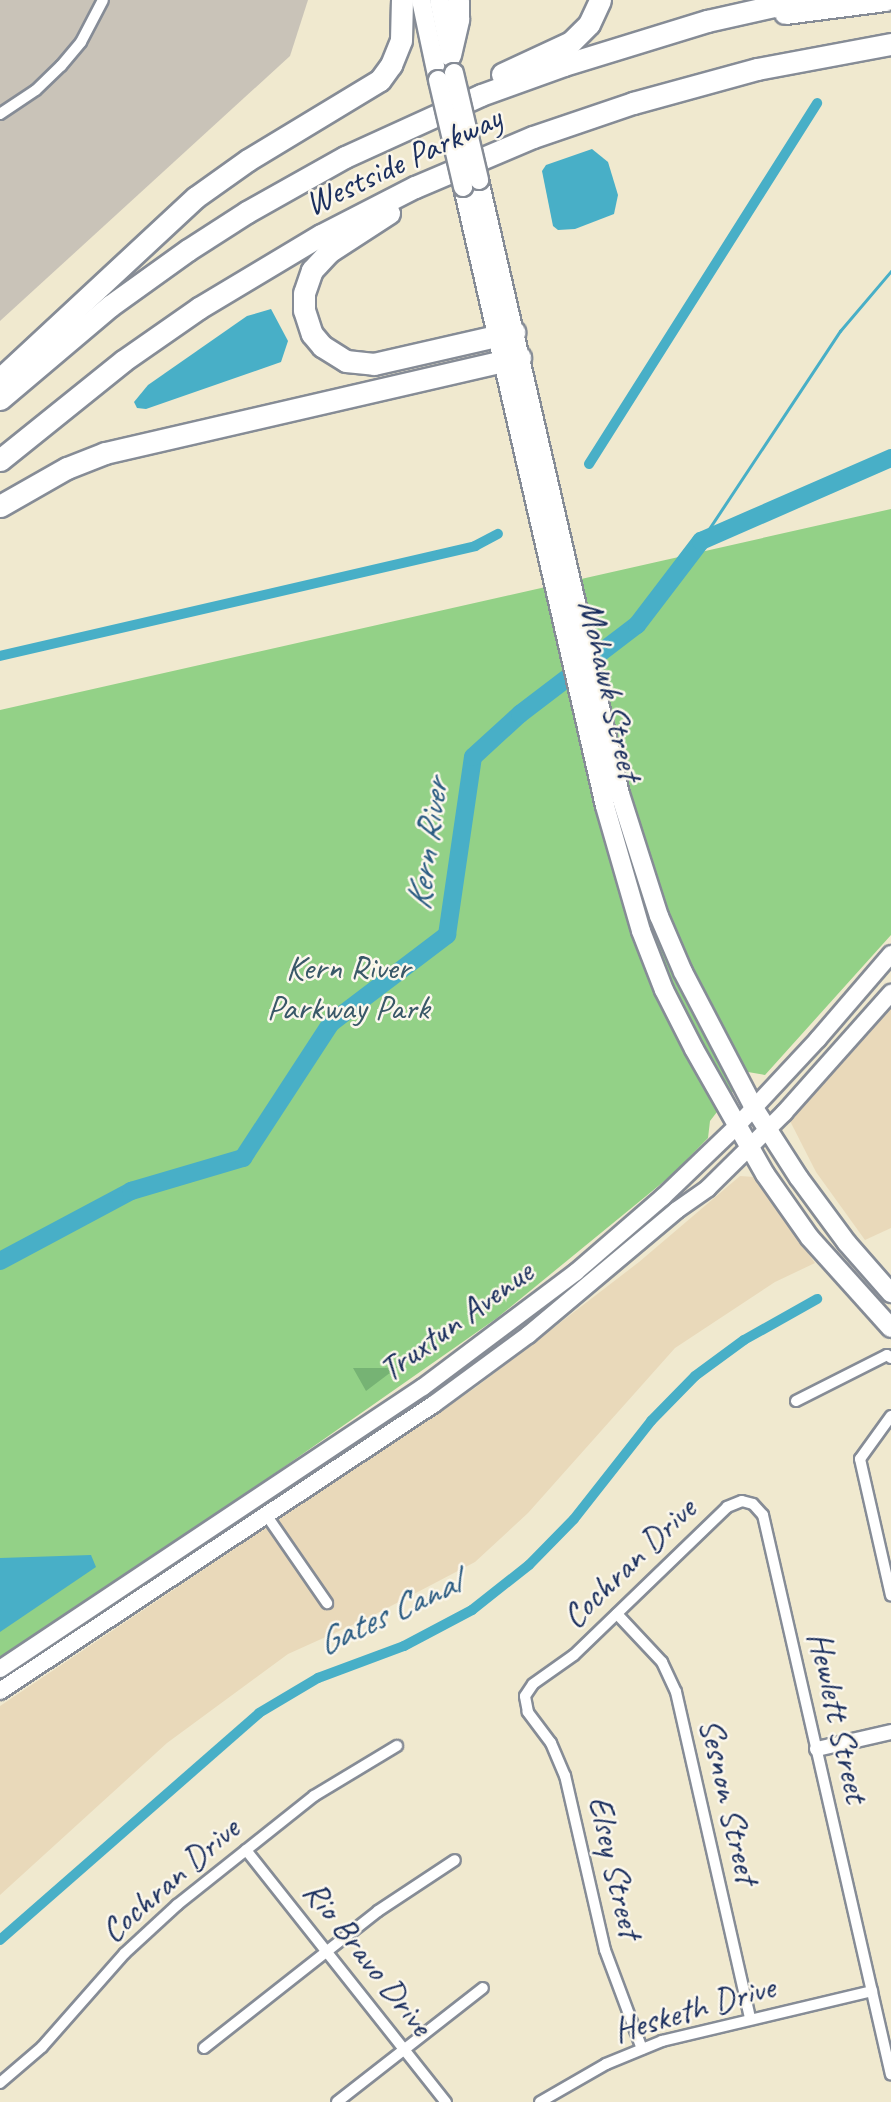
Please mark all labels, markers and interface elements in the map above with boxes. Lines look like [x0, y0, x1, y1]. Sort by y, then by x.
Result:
street label: Westside Parkway [298, 97, 508, 225]
street label: Mohawk Street [569, 596, 651, 784]
water label: Kern River [396, 776, 458, 914]
park label: Kern River Parkway Park [266, 947, 430, 1029]
street label: Truxtun Avenue [371, 1251, 541, 1391]
street label: Cochran Drive [553, 1489, 705, 1637]
water label: Gates Canal [310, 1561, 466, 1665]
street label: Hewlett Street [798, 1627, 878, 1807]
street label: Sesnon Street [690, 1714, 768, 1888]
street label: Elsey Street [578, 1792, 652, 1942]
street label: Cochran Drive [92, 1808, 248, 1952]
street label: Rio Bravo Drive [294, 1871, 442, 2045]
street label: Hesketh Drive [608, 1966, 780, 2052]

